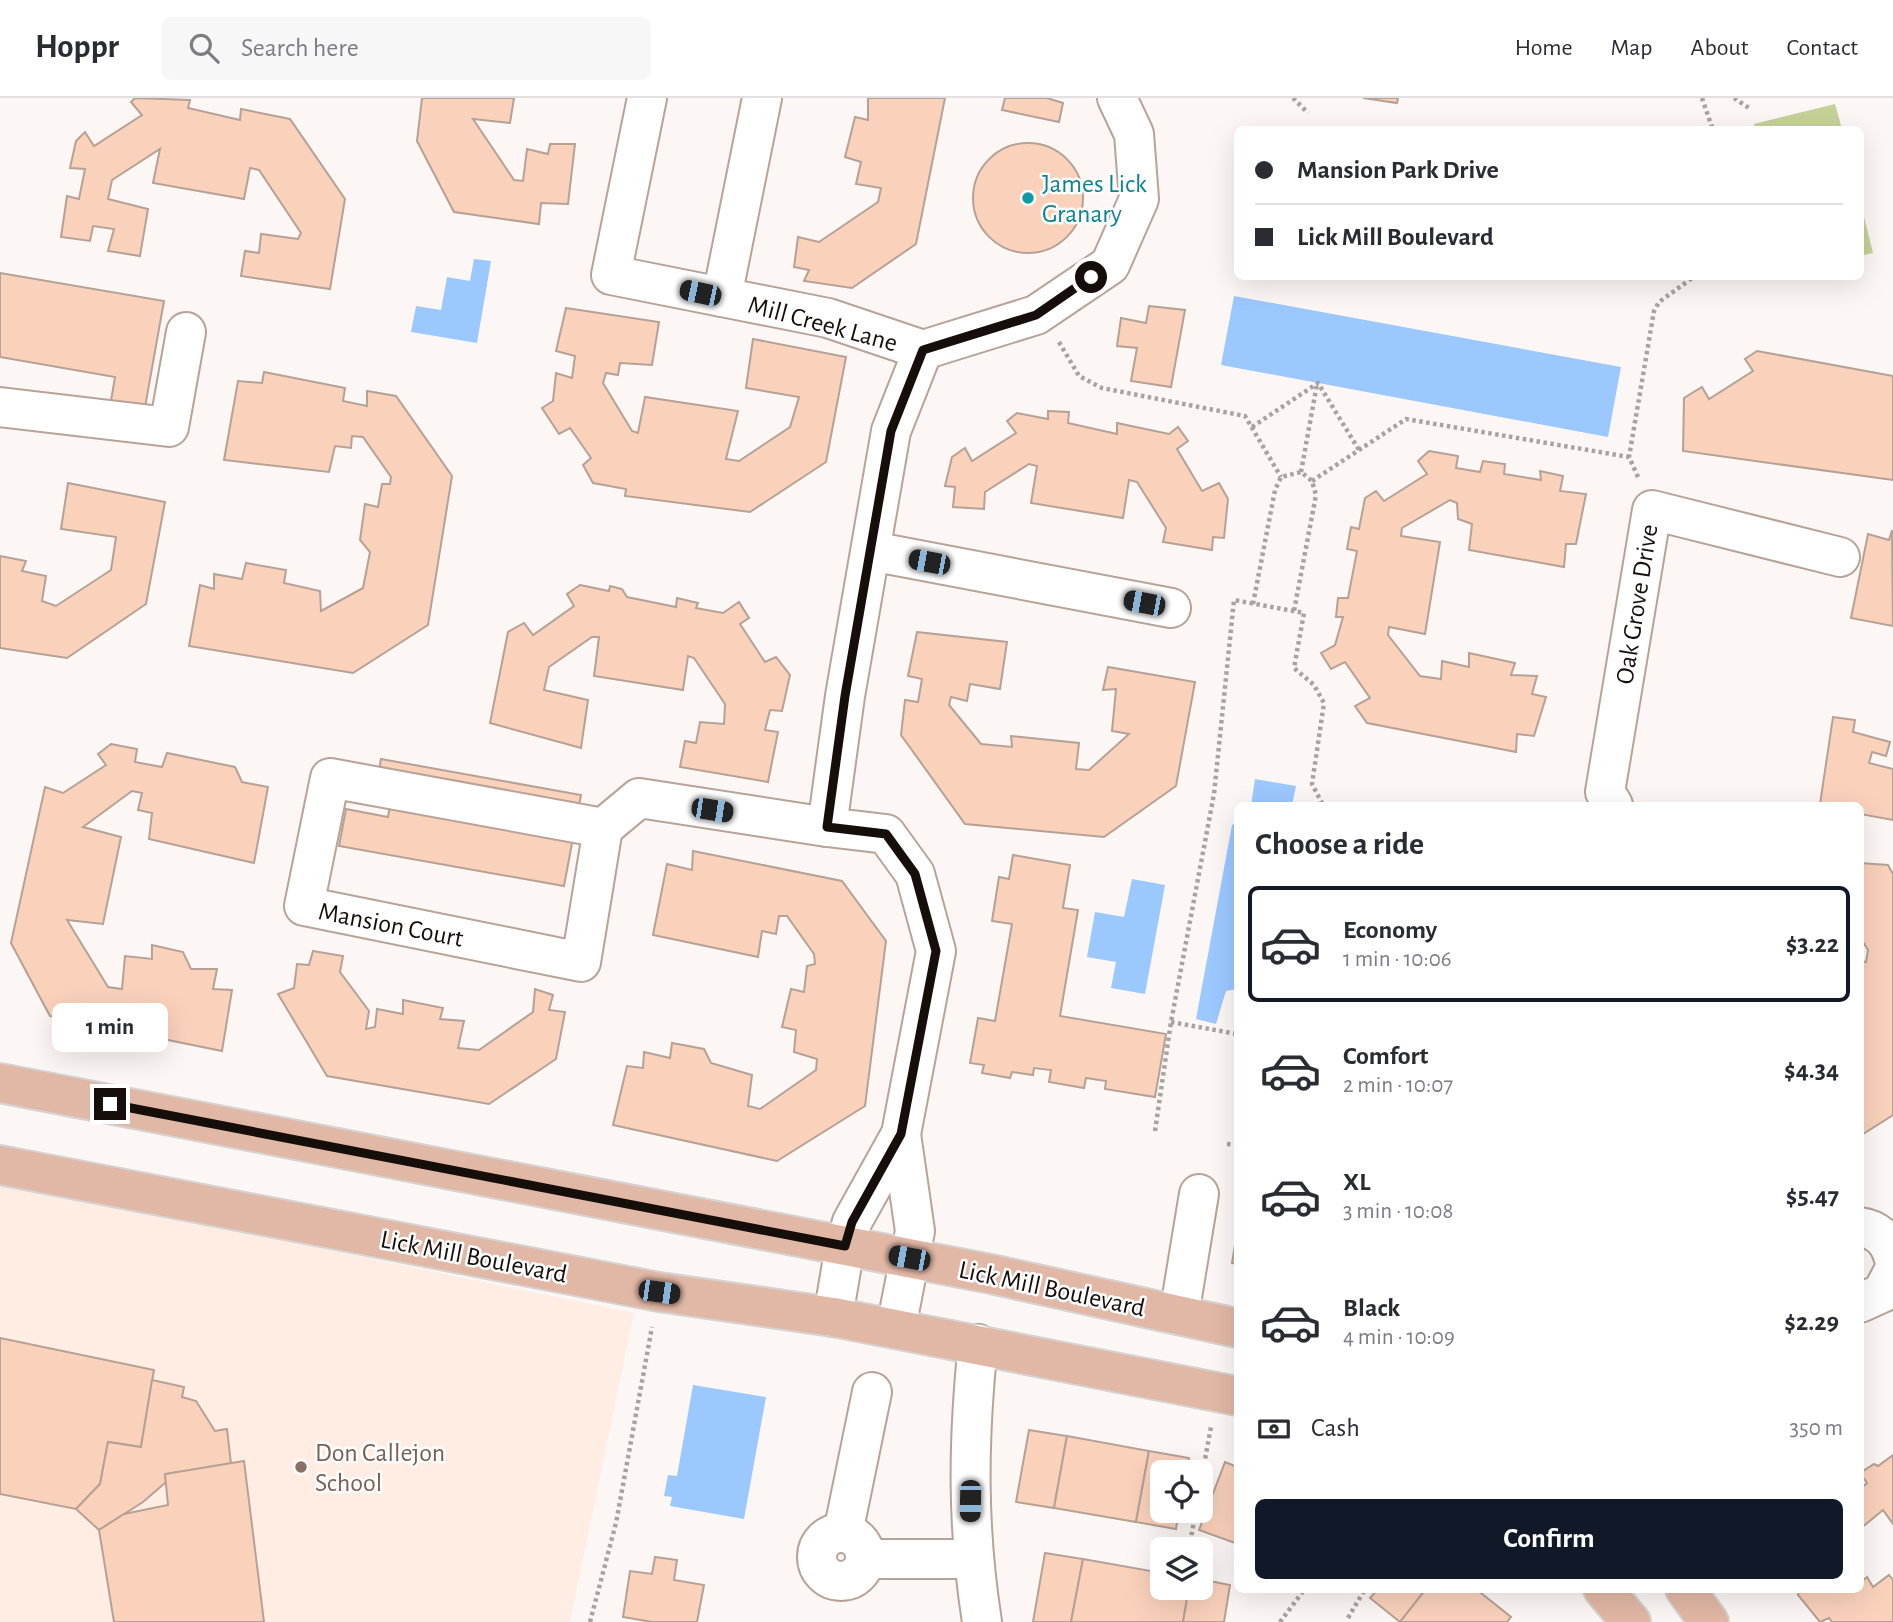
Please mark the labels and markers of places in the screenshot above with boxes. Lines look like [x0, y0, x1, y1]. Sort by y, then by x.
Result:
place label: James Lick Granary [1042, 171, 1147, 227]
marker: James Lick Granary [1020, 190, 1036, 206]
place label: Don Callejon School [315, 1440, 445, 1496]
marker: Don Callejon School [293, 1459, 309, 1475]

